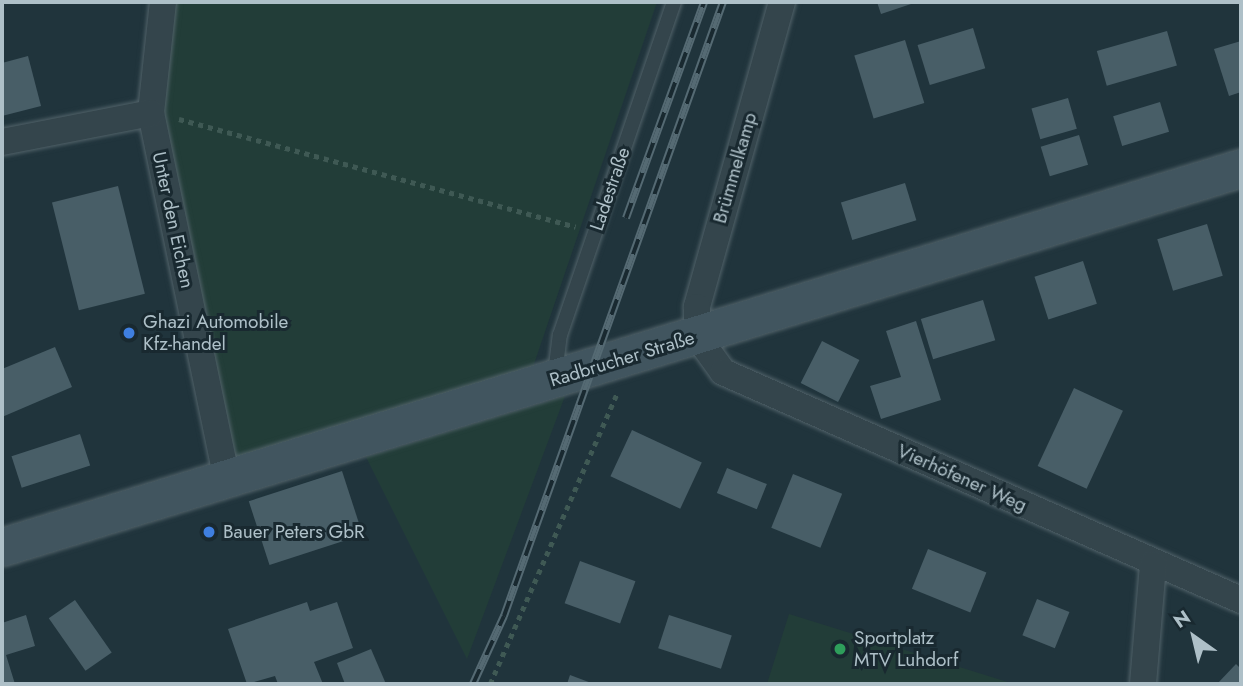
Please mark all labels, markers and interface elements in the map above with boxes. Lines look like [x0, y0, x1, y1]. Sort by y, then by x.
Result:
street label: Brümmelkamp [708, 110, 762, 226]
street label: Ladestraße [585, 144, 635, 234]
street label: Unter den Eichen [147, 150, 199, 290]
place label: Ghazi Automobile Kfz-handel [143, 311, 288, 355]
marker: Ghazi Automobile Kfz-handel [121, 325, 137, 341]
street label: Radbrucher Straße [547, 326, 697, 392]
street label: Vierhöfener Weg [894, 439, 1030, 517]
place label: Bauer Peters GbR [223, 521, 365, 543]
marker: Bauer Peters GbR [201, 524, 217, 540]
north arrow [1159, 602, 1229, 672]
text: N [1168, 604, 1196, 635]
place label: Sportplatz MTV Luhdorf [854, 627, 958, 671]
marker: Sportplatz MTV Luhdorf [832, 641, 848, 657]

